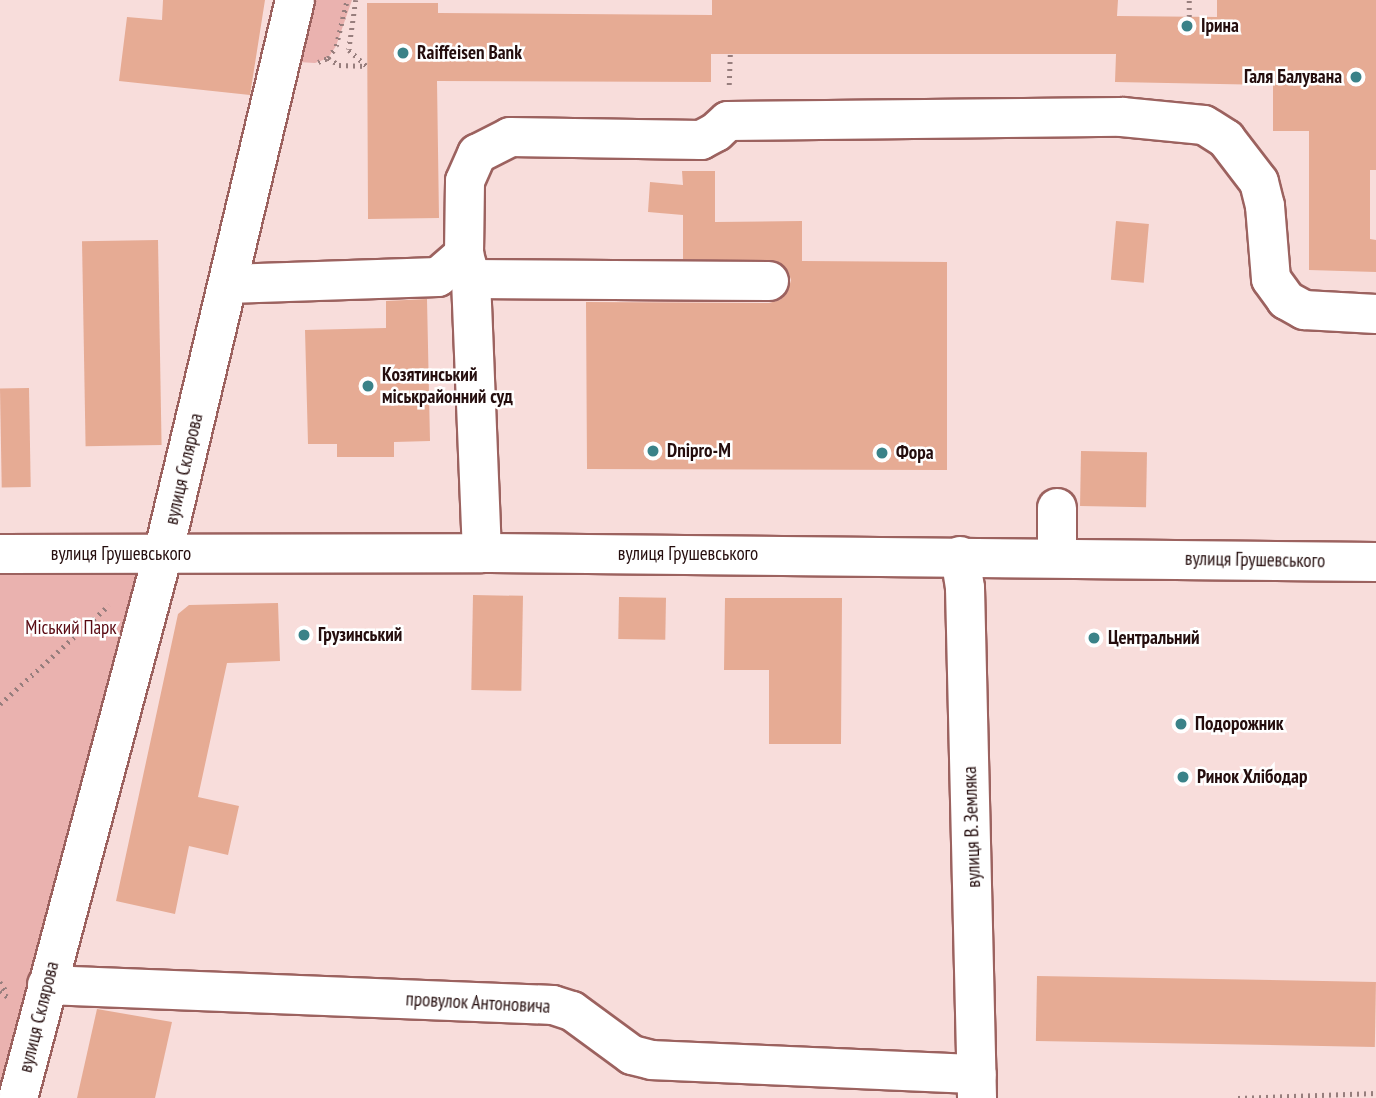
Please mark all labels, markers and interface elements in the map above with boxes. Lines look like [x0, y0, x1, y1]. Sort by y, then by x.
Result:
place label: Ірина [1201, 15, 1239, 37]
marker: Ірина [1179, 18, 1195, 34]
place label: Raiffeisen Bank [417, 42, 522, 64]
marker: Raiffeisen Bank [395, 45, 411, 61]
place label: Галя Балувана [1244, 66, 1342, 88]
marker: Галя Балувана [1348, 69, 1364, 85]
place label: Козятинський міськрайонний суд [382, 364, 513, 408]
marker: Козятинський міськрайонний суд [360, 378, 376, 394]
street label: вулиця Склярова [160, 411, 208, 527]
place label: Dnipro-M [667, 440, 731, 462]
place label: Фора [896, 442, 934, 464]
marker: Dnipro-M [645, 443, 661, 459]
marker: Фора [874, 445, 890, 461]
street label: вулиця Грушевського [51, 543, 191, 565]
street label: вулиця Грушевського [618, 543, 758, 565]
street label: вулиця Грушевського [1185, 547, 1325, 573]
park label: Міський Парк [25, 617, 117, 639]
place label: Грузинський [318, 624, 402, 646]
marker: Грузинський [296, 627, 312, 643]
place label: Центральний [1108, 627, 1199, 649]
marker: Центральний [1086, 630, 1102, 646]
place label: Подорожник [1195, 713, 1284, 735]
marker: Подорожник [1173, 716, 1189, 732]
street label: вулиця В. Земляка [958, 765, 986, 889]
place label: Ринок Хлібодар [1197, 766, 1308, 788]
marker: Ринок Хлібодар [1175, 769, 1191, 785]
street label: вулиця Склярова [14, 959, 64, 1075]
street label: провулок Антоновича [405, 988, 551, 1018]

